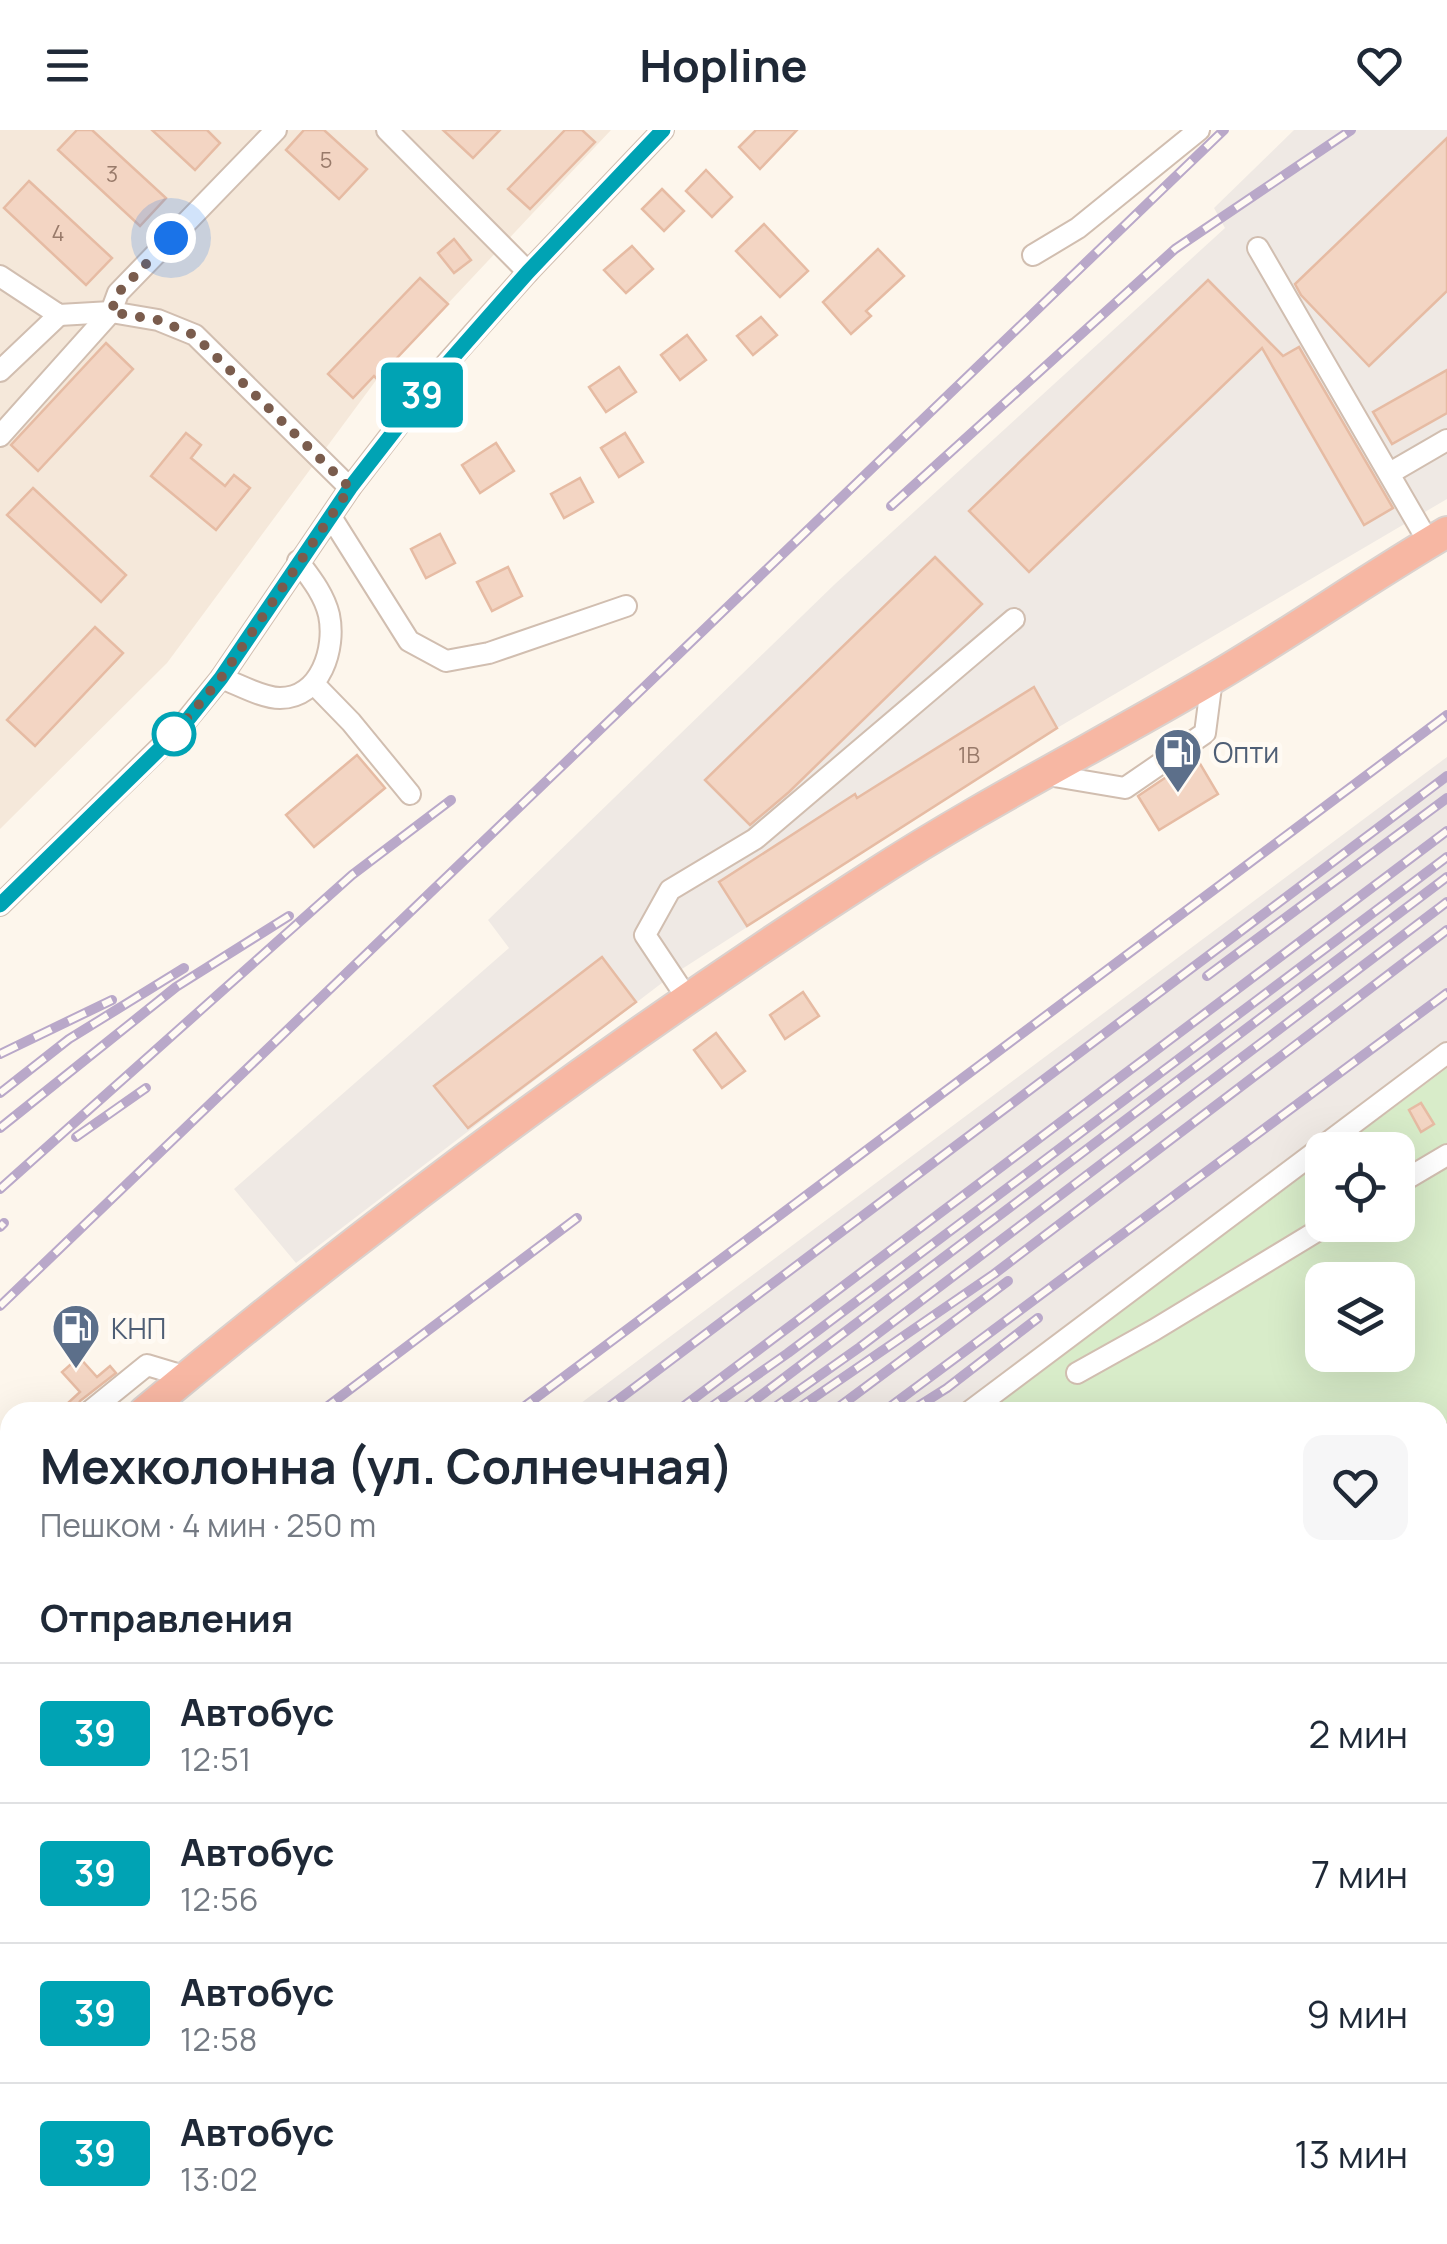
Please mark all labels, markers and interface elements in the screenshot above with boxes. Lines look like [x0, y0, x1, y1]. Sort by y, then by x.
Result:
text: Hopline [639, 34, 808, 96]
icon: menu [40, 38, 95, 93]
icon: heart [1352, 38, 1407, 93]
house number: 5 [320, 145, 332, 175]
house number: 3 [106, 159, 118, 189]
your location [146, 213, 196, 263]
house number: 4 [52, 218, 64, 248]
line badge: 39 [377, 362, 467, 428]
text: 39 [401, 371, 443, 419]
unlabelled marker [153, 713, 195, 755]
fuel station icon: Опти [1152, 726, 1204, 794]
place label: Опти [1213, 733, 1279, 771]
house number: 1В [958, 740, 980, 770]
map controls [1305, 1132, 1415, 1372]
button: locate [1305, 1132, 1415, 1242]
button: layers [1305, 1262, 1415, 1372]
fuel station icon: КНП [50, 1302, 102, 1370]
place label: КНП [111, 1309, 166, 1347]
text: Мехколонна (ул. Солнечная) [40, 1433, 734, 1498]
button: heart [1303, 1435, 1408, 1540]
text: Пешком · 4 мин · 250 m [40, 1503, 376, 1547]
text: Отправления [40, 1591, 293, 1643]
text: Автобус [180, 1685, 334, 1737]
text: 2 мин [1308, 1707, 1408, 1759]
text: 39 [74, 1709, 116, 1757]
text: 12:51 [180, 1737, 251, 1781]
text: Автобус [180, 1825, 334, 1877]
text: 7 мин [1311, 1847, 1408, 1899]
text: 39 [74, 1849, 116, 1897]
text: 12:56 [180, 1877, 259, 1921]
text: Автобус [180, 1965, 334, 2017]
text: 9 мин [1306, 1987, 1408, 2039]
text: 39 [74, 1989, 116, 2037]
text: 12:58 [180, 2017, 257, 2061]
text: Автобус [180, 2105, 334, 2157]
text: 13 мин [1294, 2127, 1408, 2179]
text: 39 [74, 2129, 116, 2177]
text: 13:02 [180, 2157, 258, 2201]

